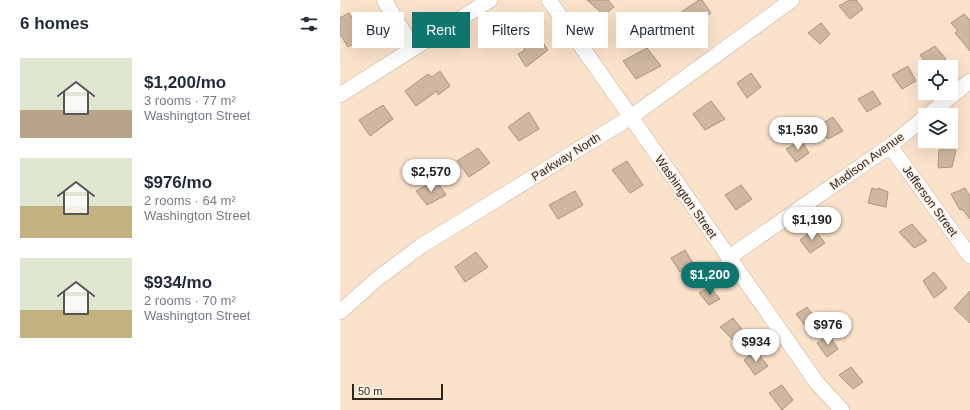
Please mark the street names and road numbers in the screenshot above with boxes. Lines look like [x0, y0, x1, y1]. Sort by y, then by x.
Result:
street label: Madison Avenue [827, 129, 907, 193]
street label: Parkway North [529, 130, 603, 184]
street label: Washington Street [652, 153, 720, 242]
street label: Jefferson Street [900, 163, 961, 240]

